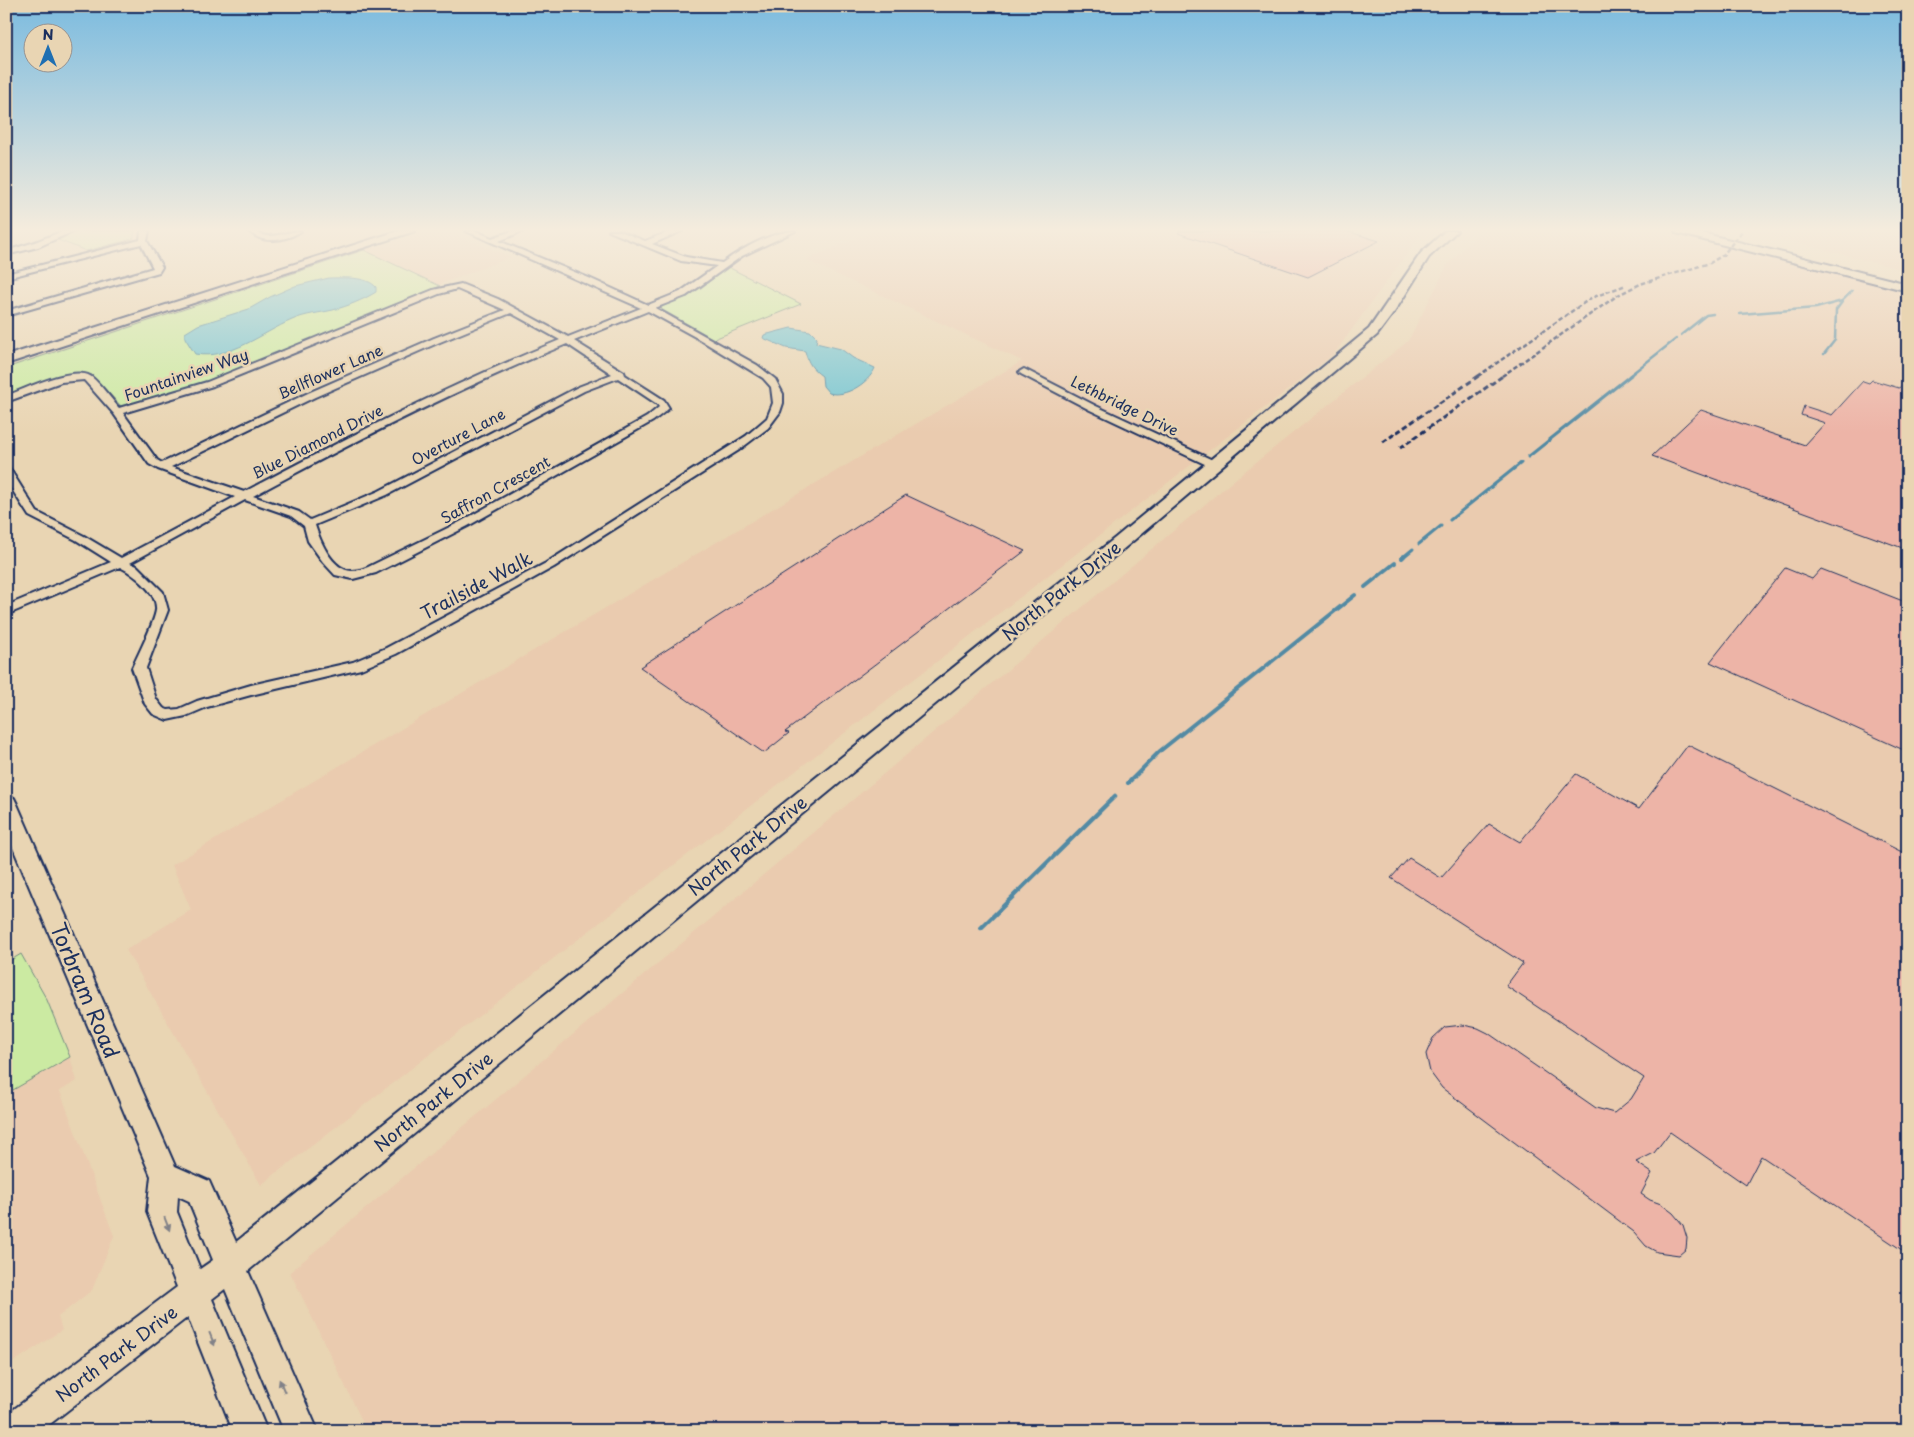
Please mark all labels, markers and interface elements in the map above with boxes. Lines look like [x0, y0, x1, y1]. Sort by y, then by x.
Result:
north arrow [22, 22, 72, 72]
text: N [42, 24, 54, 45]
street label: Bellflower Lane [274, 338, 386, 404]
street label: Fountainview Way [121, 342, 251, 406]
street label: Lethbridge Drive [1067, 369, 1183, 441]
street label: Blue Diamond Drive [247, 398, 387, 484]
street label: Overture Lane [407, 402, 509, 470]
street label: Saffron Crescent [436, 449, 554, 529]
street label: North Park Drive [996, 533, 1127, 647]
street label: Trailside Walk [415, 544, 537, 626]
street label: North Park Drive [682, 788, 813, 902]
street label: Torbram Road [43, 917, 129, 1063]
street label: North Park Drive [368, 1044, 499, 1158]
one-way arrow [163, 1217, 171, 1232]
street label: North Park Drive [49, 1298, 183, 1408]
one-way arrow [209, 1331, 217, 1346]
one-way arrow [277, 1379, 285, 1393]

